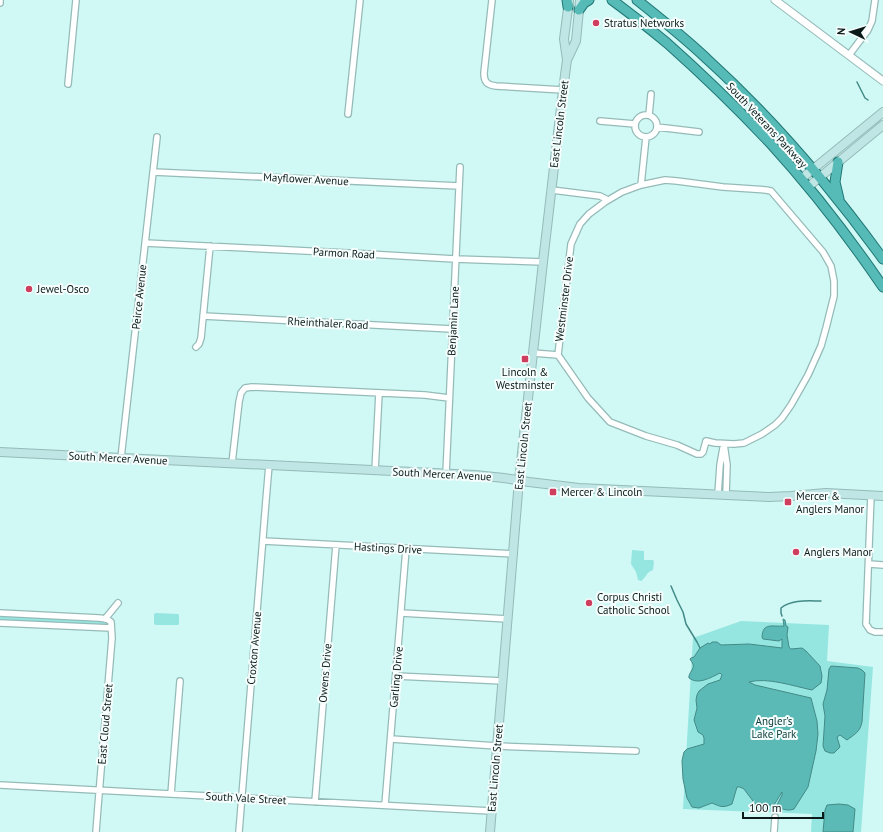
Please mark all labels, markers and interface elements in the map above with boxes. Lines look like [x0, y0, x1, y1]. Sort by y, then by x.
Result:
north arrow [831, 12, 871, 52]
place label: Stratus Networks [604, 16, 685, 30]
marker: Stratus Networks [591, 18, 601, 28]
text: N [834, 27, 848, 35]
street label: East Lincoln Street [547, 79, 571, 169]
street label: South Veterans Parkway [724, 79, 811, 171]
street label: Mayflower Avenue [263, 170, 350, 188]
street label: Parmon Road [313, 244, 375, 262]
street label: Westminster Drive [552, 255, 576, 342]
street label: Peirce Avenue [129, 263, 149, 330]
place label: Jewel-Osco [36, 282, 89, 296]
marker: Jewel-Osco [24, 284, 34, 294]
street label: Benjamin Lane [444, 285, 462, 356]
street label: Rheinthaler Road [287, 314, 369, 332]
marker: Lincoln & Westminster [520, 354, 530, 364]
place label: Lincoln & Westminster [496, 365, 554, 392]
street label: East Lincoln Street [511, 401, 535, 491]
street label: South Mercer Avenue [68, 448, 168, 468]
street label: South Mercer Avenue [392, 464, 492, 484]
place label: Mercer & Lincoln [561, 485, 642, 499]
marker: Mercer & Lincoln [548, 487, 558, 497]
place label: Mercer & Anglers Manor [796, 489, 865, 516]
marker: Mercer & Anglers Manor [783, 497, 793, 507]
street label: Hastings Drive [354, 539, 423, 557]
place label: Anglers Manor [804, 545, 873, 559]
marker: Anglers Manor [791, 547, 801, 557]
place label: Corpus Christi Catholic School [597, 590, 671, 617]
marker: Corpus Christi Catholic School [584, 598, 594, 608]
street label: Croxton Avenue [244, 610, 264, 685]
street label: Owens Drive [315, 642, 335, 703]
street label: Garling Drive [386, 645, 406, 708]
street label: East Cloud Street [95, 683, 116, 765]
park label: Angler’s Lake Park [752, 714, 797, 741]
street label: East Lincoln Street [484, 723, 506, 813]
street label: South Vale Street [205, 789, 287, 807]
scale bar [743, 794, 823, 820]
text: 100 m [749, 800, 782, 815]

